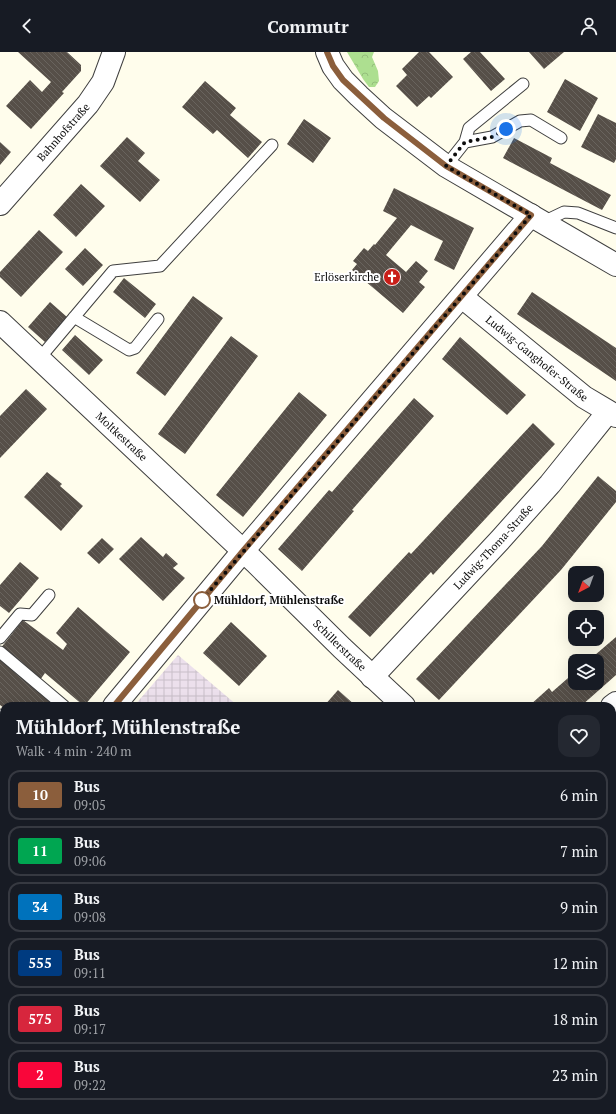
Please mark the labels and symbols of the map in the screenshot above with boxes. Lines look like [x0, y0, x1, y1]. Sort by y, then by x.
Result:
street label: Bahnhofstraße [34, 100, 93, 164]
your location [496, 119, 516, 139]
church icon: Erlöserkirche [382, 267, 402, 287]
place label: Erlöserkirche [314, 270, 379, 284]
street label: Ludwig-Ganghofer-Straße [483, 312, 591, 405]
street label: Moltkestraße [93, 409, 151, 464]
street label: Ludwig-Thoma-Straße [450, 501, 536, 592]
north arrow [568, 566, 604, 602]
marker: Mühldorf, Mühlenstraße [193, 591, 211, 609]
place label: Mühldorf, Mühlenstraße [214, 593, 344, 607]
street label: Schillerstraße [310, 616, 370, 674]

